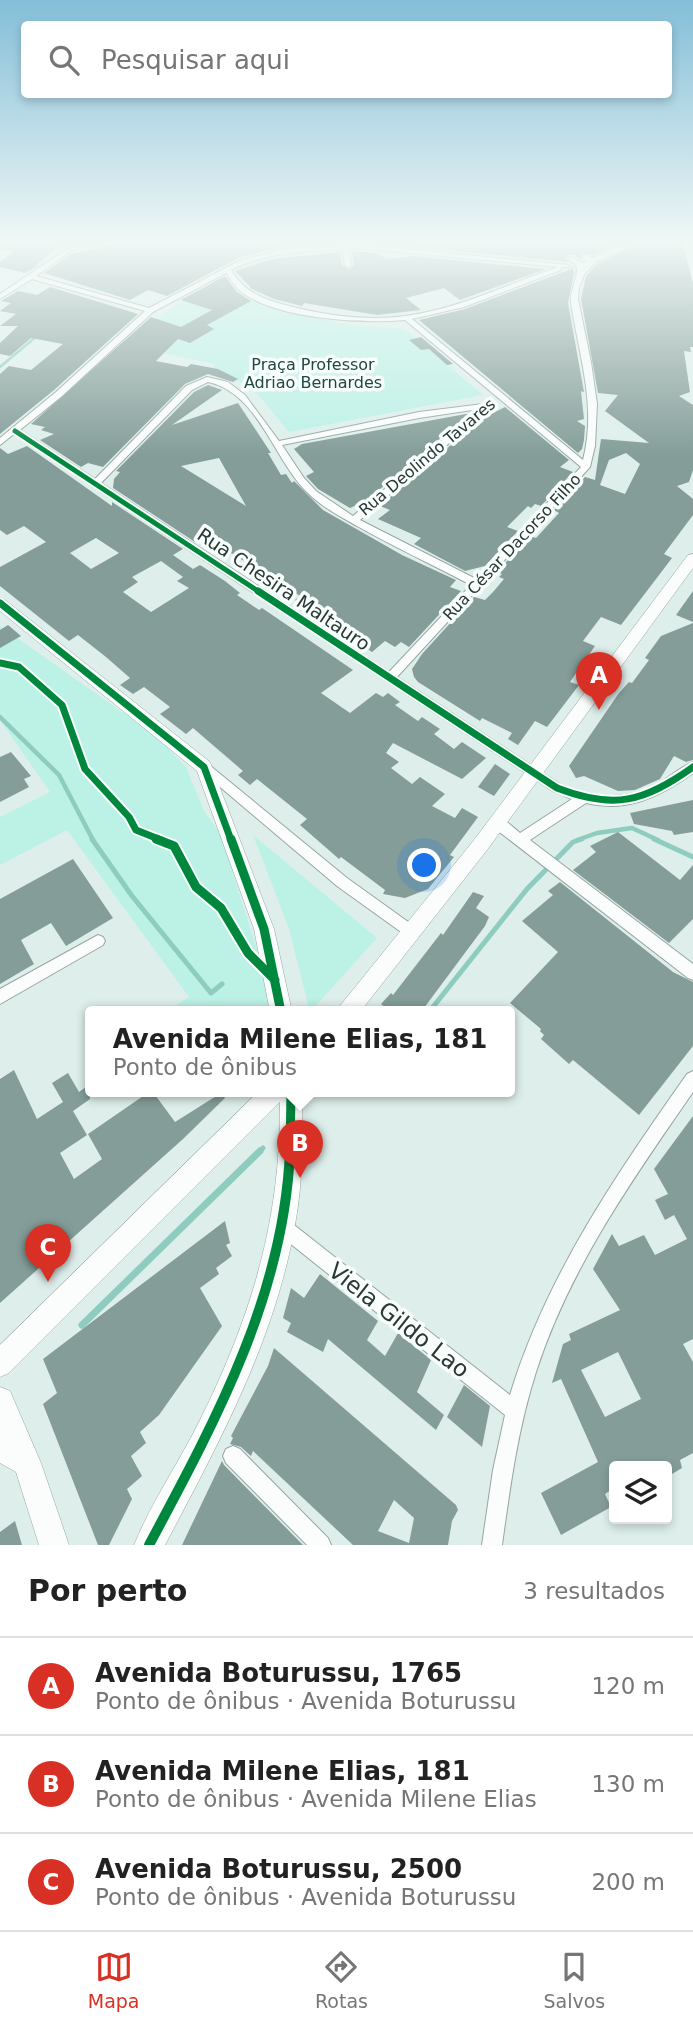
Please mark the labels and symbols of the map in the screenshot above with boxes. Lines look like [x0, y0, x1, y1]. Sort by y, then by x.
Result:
park label: Praça Professor Adriao Bernardes [244, 355, 382, 392]
street label: Rua Deolindo Tavares [355, 394, 499, 520]
street label: Rua César Dacorso Filho [439, 470, 585, 624]
street label: Rua Chesira Maltauro [194, 523, 374, 655]
pin: A [576, 652, 622, 710]
your location [407, 848, 441, 882]
pin: B [277, 1120, 323, 1178]
pin: C [25, 1224, 71, 1282]
street label: Viela Gildo Lao [324, 1257, 474, 1383]

